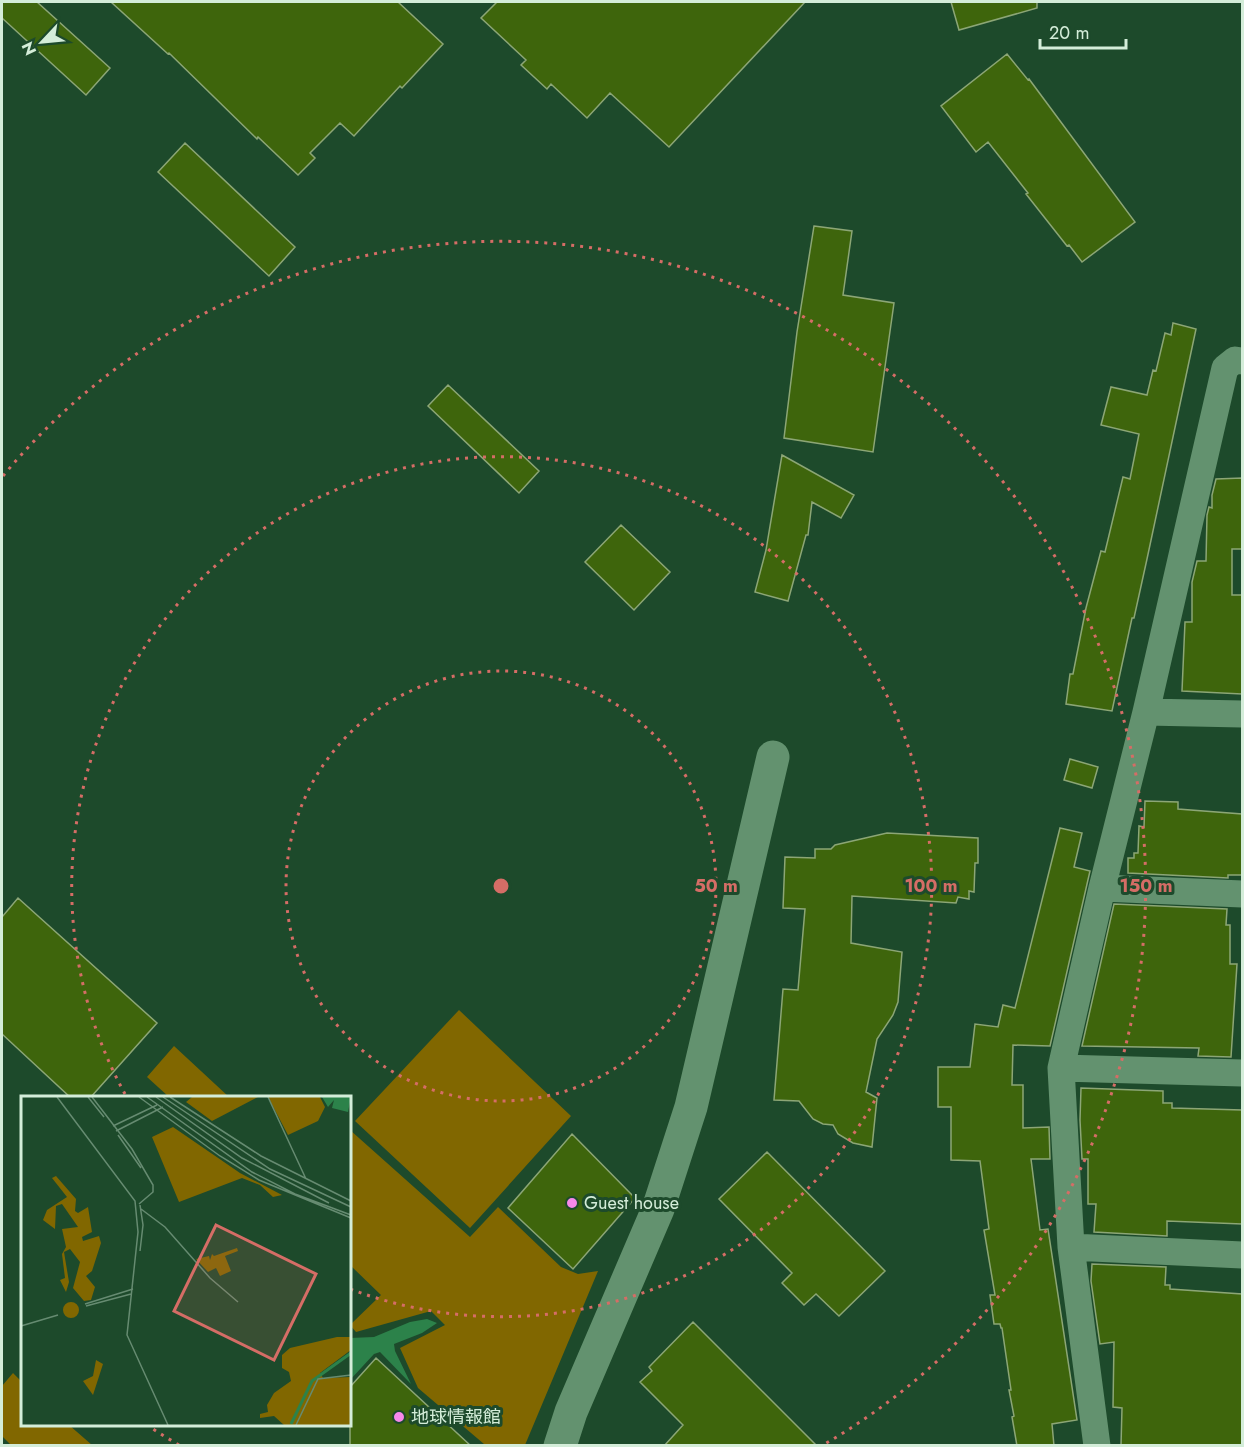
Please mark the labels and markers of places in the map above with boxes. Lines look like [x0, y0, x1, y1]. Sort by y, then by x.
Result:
centre of rings [491, 876, 511, 896]
place label: Guest house [584, 1190, 679, 1216]
marker: Guest house [565, 1196, 579, 1210]
place label: 地球情報館 [411, 1404, 501, 1430]
marker: 地球情報館 [392, 1410, 406, 1424]

